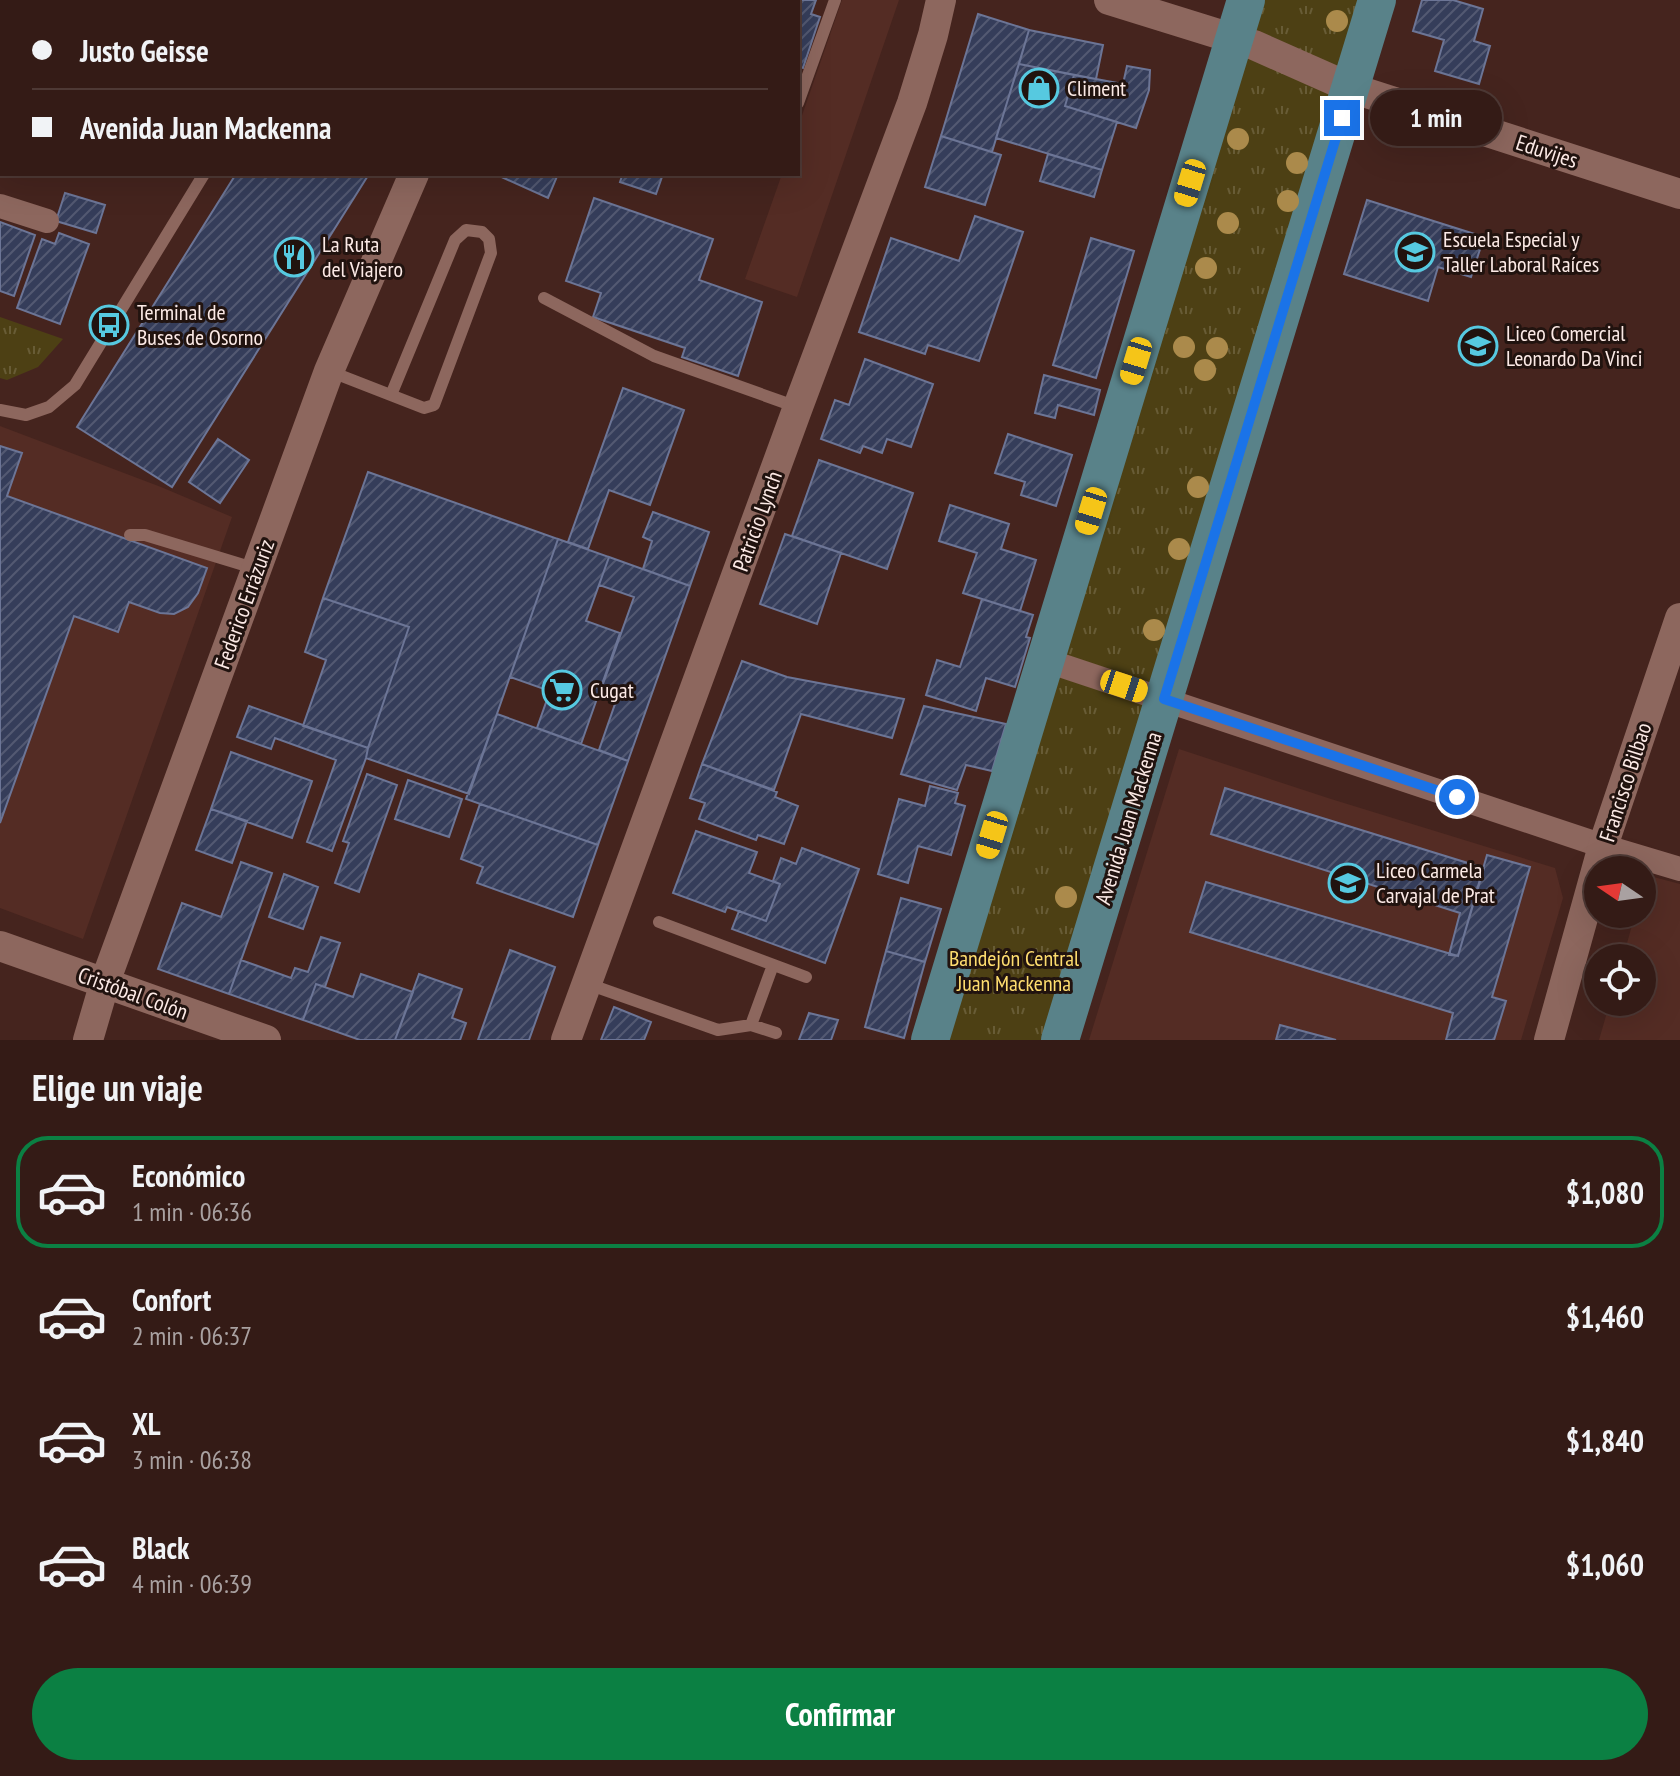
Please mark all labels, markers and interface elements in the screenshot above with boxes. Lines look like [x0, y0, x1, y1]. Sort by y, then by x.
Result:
text: Justo Geisse [80, 31, 209, 70]
shop icon: Climent [1018, 67, 1060, 109]
place label: Climent [1067, 74, 1126, 102]
callout: 1 min [1370, 90, 1502, 146]
route end [1324, 100, 1360, 136]
text: 1 min [1410, 101, 1462, 134]
text: Avenida Juan Mackenna [80, 108, 331, 147]
street label: Eduvijes [1513, 128, 1581, 174]
car [1172, 157, 1208, 209]
place label: Escuela Especial y Taller Laboral Raíces [1443, 225, 1599, 278]
place label: La Ruta del Viajero [322, 230, 403, 283]
school or university icon: Escuela Especial y Taller Laboral Raíces [1394, 231, 1436, 273]
restaurant icon: La Ruta del Viajero [273, 236, 315, 278]
place label: Terminal de Buses de Osorno [137, 298, 263, 351]
bus stop icon: Terminal de Buses de Osorno [88, 304, 130, 346]
place label: Liceo Comercial Leonardo Da Vinci [1506, 319, 1642, 372]
school or university icon: Liceo Comercial Leonardo Da Vinci [1457, 325, 1499, 367]
car [1118, 335, 1154, 387]
street label: Patricio Lynch [726, 467, 788, 575]
car [1073, 485, 1109, 537]
street label: Federico Errázuriz [208, 535, 280, 673]
car [1097, 667, 1151, 705]
supermarket icon: Cugat [541, 669, 583, 711]
place label: Cugat [590, 676, 634, 704]
street label: Francisco Bilbao [1593, 719, 1657, 845]
street label: Avenida Juan Mackenna [1088, 728, 1168, 908]
route start [1439, 779, 1475, 815]
car [974, 809, 1010, 861]
place label: Liceo Carmela Carvajal de Prat [1376, 856, 1495, 909]
north arrow [1584, 856, 1656, 928]
map controls [1584, 856, 1656, 1016]
school or university icon: Liceo Carmela Carvajal de Prat [1327, 862, 1369, 904]
park label: Bandejón Central Juan Mackenna [949, 944, 1080, 997]
button: locate [1584, 944, 1656, 1016]
street label: Cristóbal Colón [74, 960, 192, 1026]
text: Elige un viaje [32, 1064, 203, 1111]
icon: car [36, 1156, 108, 1228]
text: Económico [132, 1156, 245, 1195]
text: $1,080 [1566, 1173, 1644, 1212]
text: 1 min · 06:36 [132, 1195, 252, 1228]
icon: car [36, 1280, 108, 1352]
text: Confort [132, 1280, 211, 1319]
text: $1,460 [1566, 1297, 1644, 1336]
text: 2 min · 06:37 [132, 1319, 252, 1352]
icon: car [36, 1404, 108, 1476]
text: XL [132, 1404, 161, 1443]
text: $1,840 [1566, 1421, 1644, 1460]
text: 3 min · 06:38 [132, 1443, 252, 1476]
icon: car [36, 1528, 108, 1600]
text: Black [132, 1528, 189, 1567]
text: $1,060 [1566, 1545, 1644, 1584]
text: 4 min · 06:39 [132, 1567, 252, 1600]
button: Confirmar [32, 1668, 1648, 1760]

